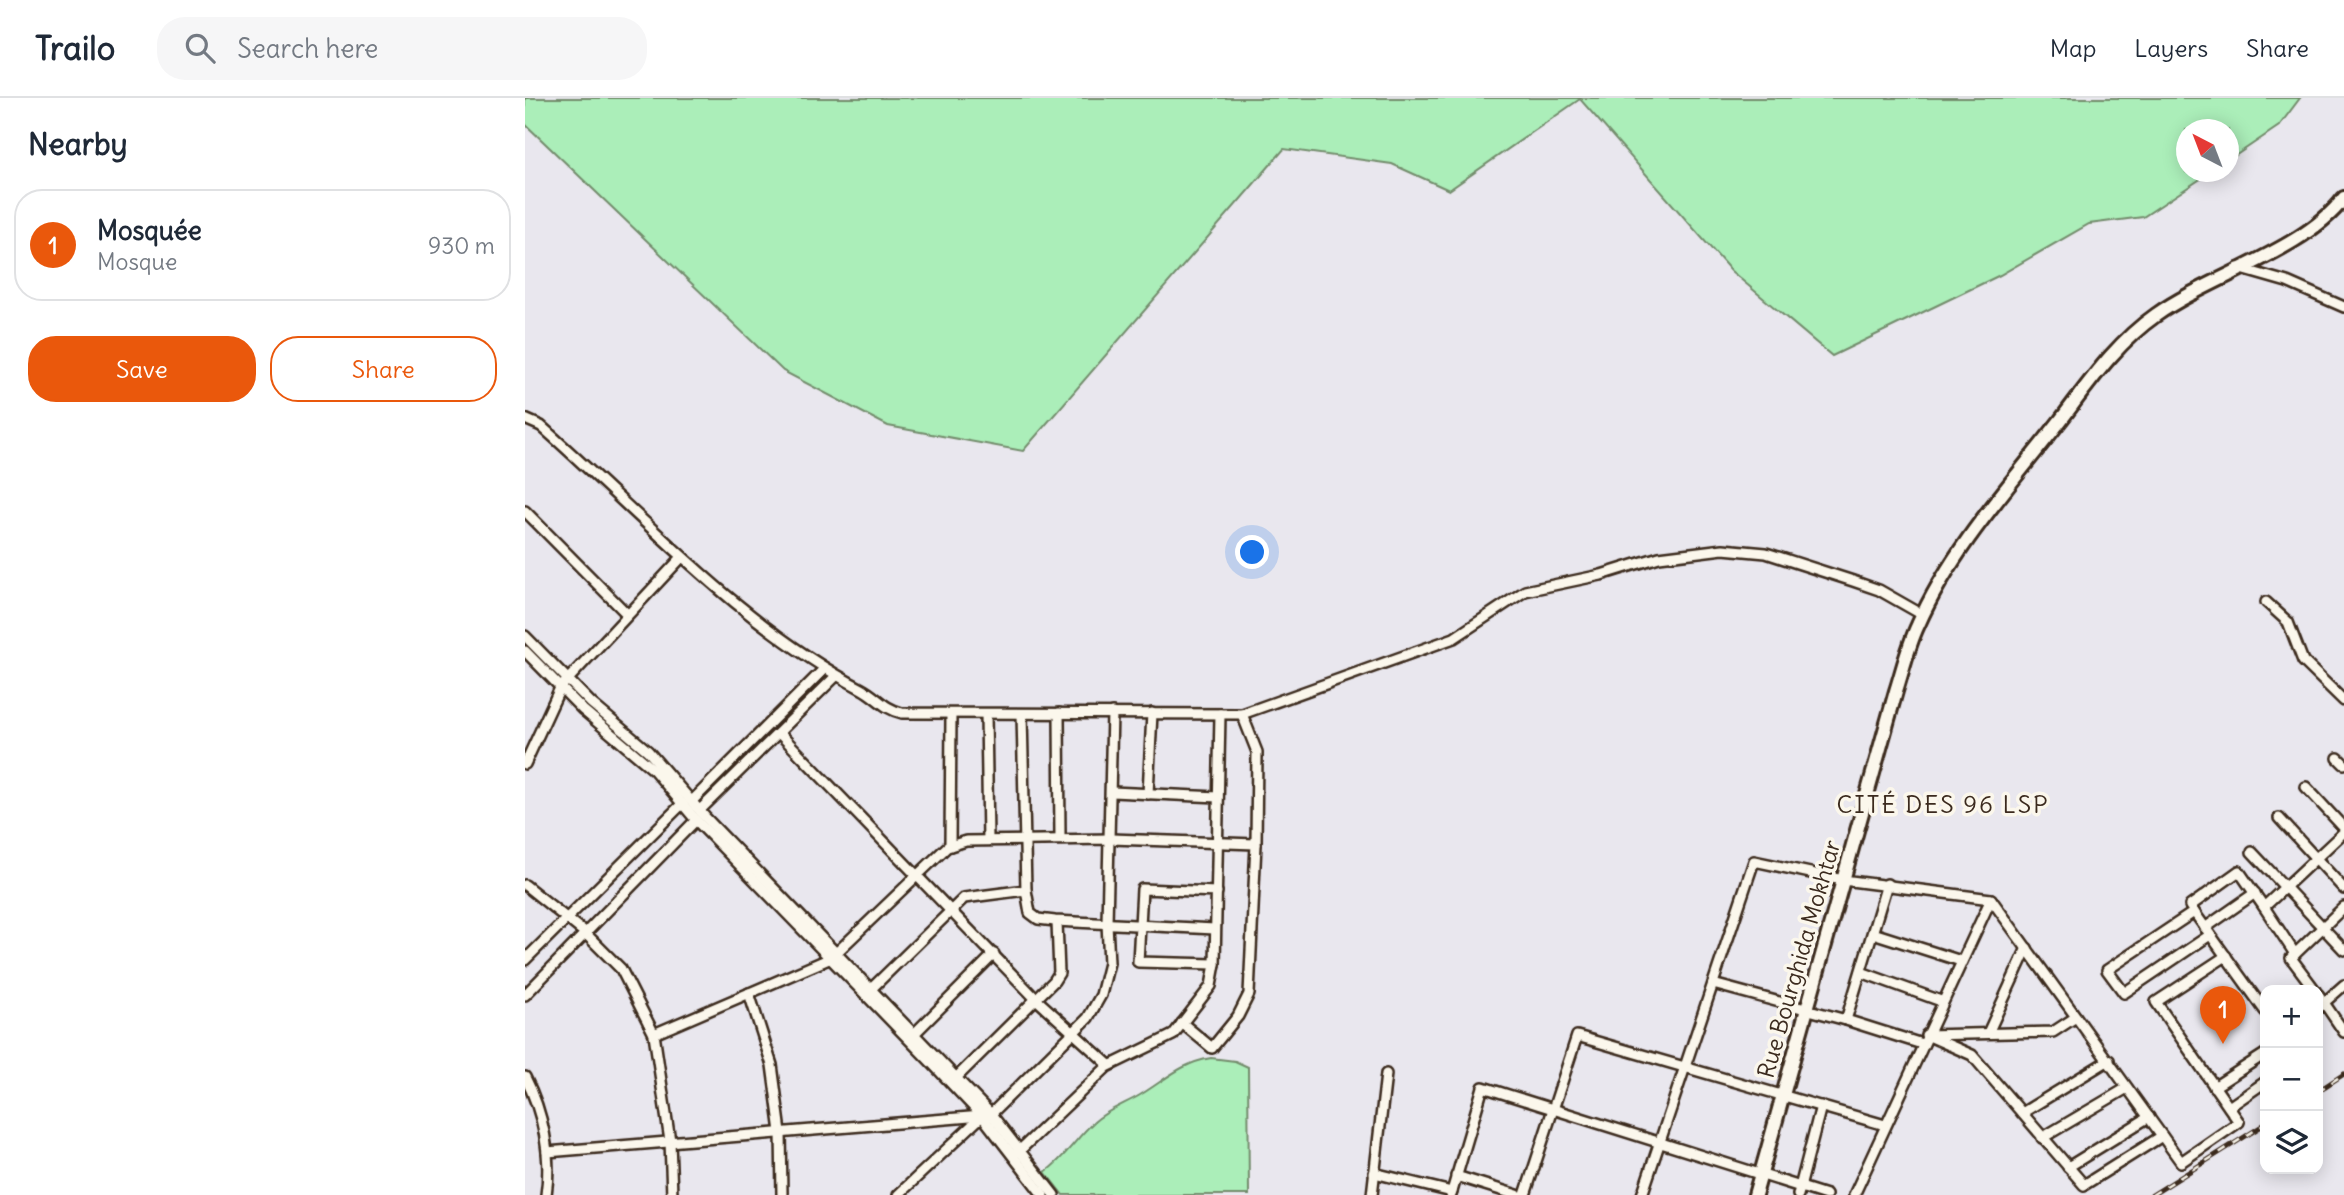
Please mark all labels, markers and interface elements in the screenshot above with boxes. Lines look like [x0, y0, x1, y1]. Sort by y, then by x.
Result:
search box [157, 17, 647, 80]
text: Trailo [35, 27, 115, 69]
icon: search [181, 29, 219, 67]
text: Search here [237, 32, 378, 65]
text: Map [2050, 33, 2096, 63]
text: Layers [2134, 33, 2208, 63]
text: Share [2246, 33, 2309, 63]
north arrow [2176, 119, 2239, 182]
text: Nearby [28, 125, 128, 163]
text: Mosquée [97, 214, 202, 247]
text: 1 [48, 231, 58, 260]
text: 930 m [428, 231, 495, 260]
text: Mosque [97, 247, 177, 276]
button: Save [28, 336, 256, 402]
button: Share [270, 336, 497, 402]
your location [1235, 535, 1269, 569]
district label: CITÉ DES 96 LSP [1837, 789, 2049, 819]
street label: Rue Bourghida Mokhtar [1751, 836, 1847, 1081]
map controls [2260, 985, 2323, 1174]
button: + [2260, 985, 2323, 1048]
pin: 1 [2200, 986, 2246, 1044]
button: − [2260, 1048, 2323, 1111]
button: layers [2260, 1111, 2323, 1174]

